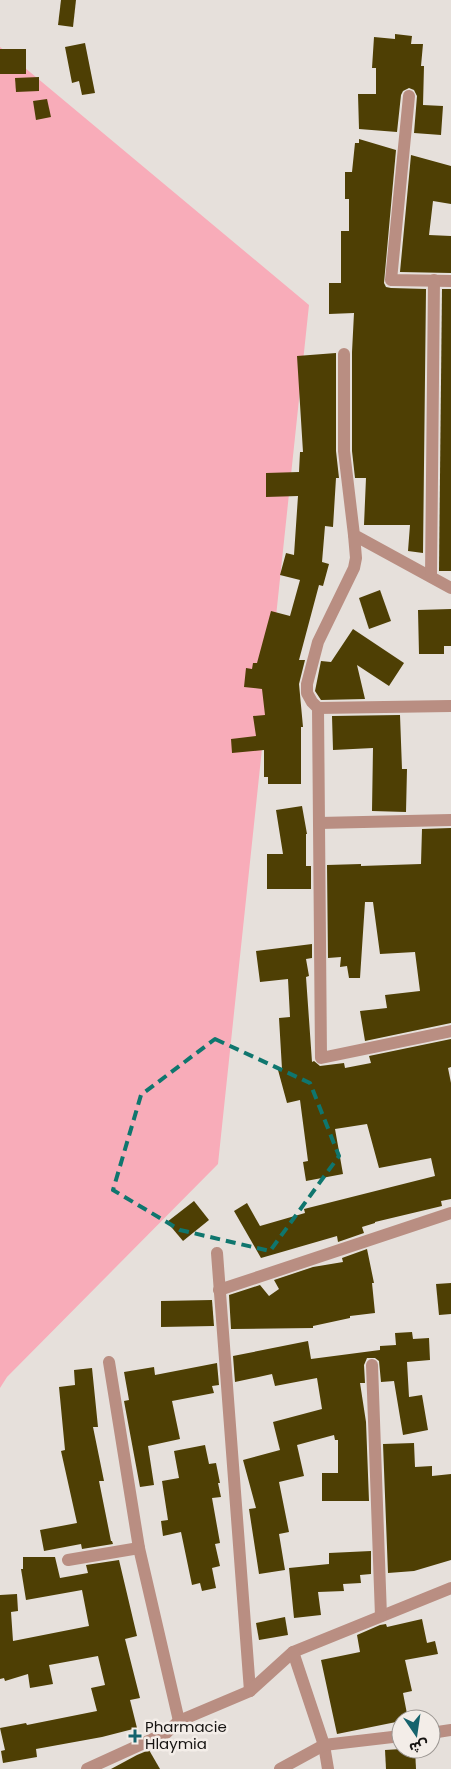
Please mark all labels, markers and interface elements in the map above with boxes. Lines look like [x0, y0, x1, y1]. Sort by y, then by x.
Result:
north arrow [391, 1709, 441, 1759]
place label: Pharmacie Hlaymia [145, 1716, 227, 1754]
marker: Pharmacie Hlaymia [129, 1730, 141, 1742]
text: ش [407, 1735, 431, 1759]

